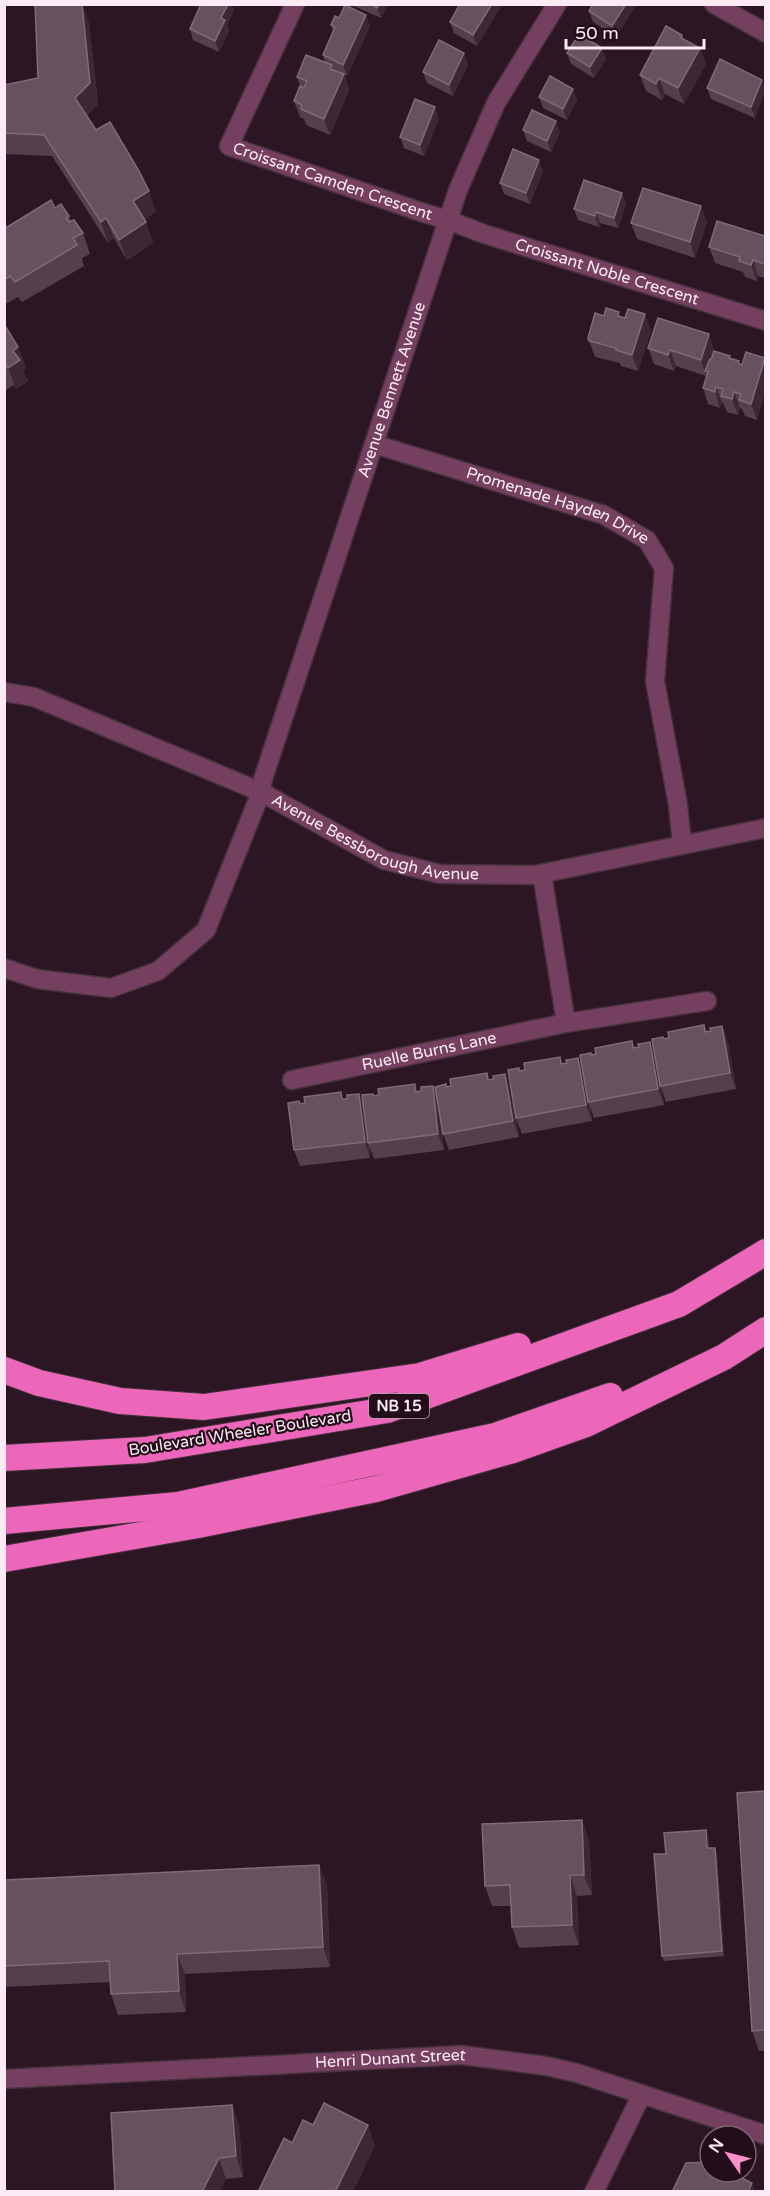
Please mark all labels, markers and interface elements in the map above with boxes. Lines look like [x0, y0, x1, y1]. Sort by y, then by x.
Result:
scale bar [566, 12, 704, 50]
text: 50 m [575, 22, 619, 44]
street label: Croissant Camden Crescent [230, 138, 435, 225]
street label: Croissant Noble Crescent [512, 234, 701, 310]
street label: Avenue Bennett Avenue [353, 300, 430, 480]
street label: Promenade Hayden Drive [464, 463, 653, 549]
street label: Avenue Bessborough Avenue [268, 790, 479, 884]
street label: Ruelle Burns Lane [360, 1028, 498, 1075]
road number: NB 15 [369, 1394, 429, 1418]
street label: Boulevard Wheeler Boulevard [127, 1406, 353, 1460]
street label: Henri Dunant Street [315, 2045, 467, 2073]
north arrow [698, 2124, 758, 2184]
text: N [705, 2135, 728, 2157]

